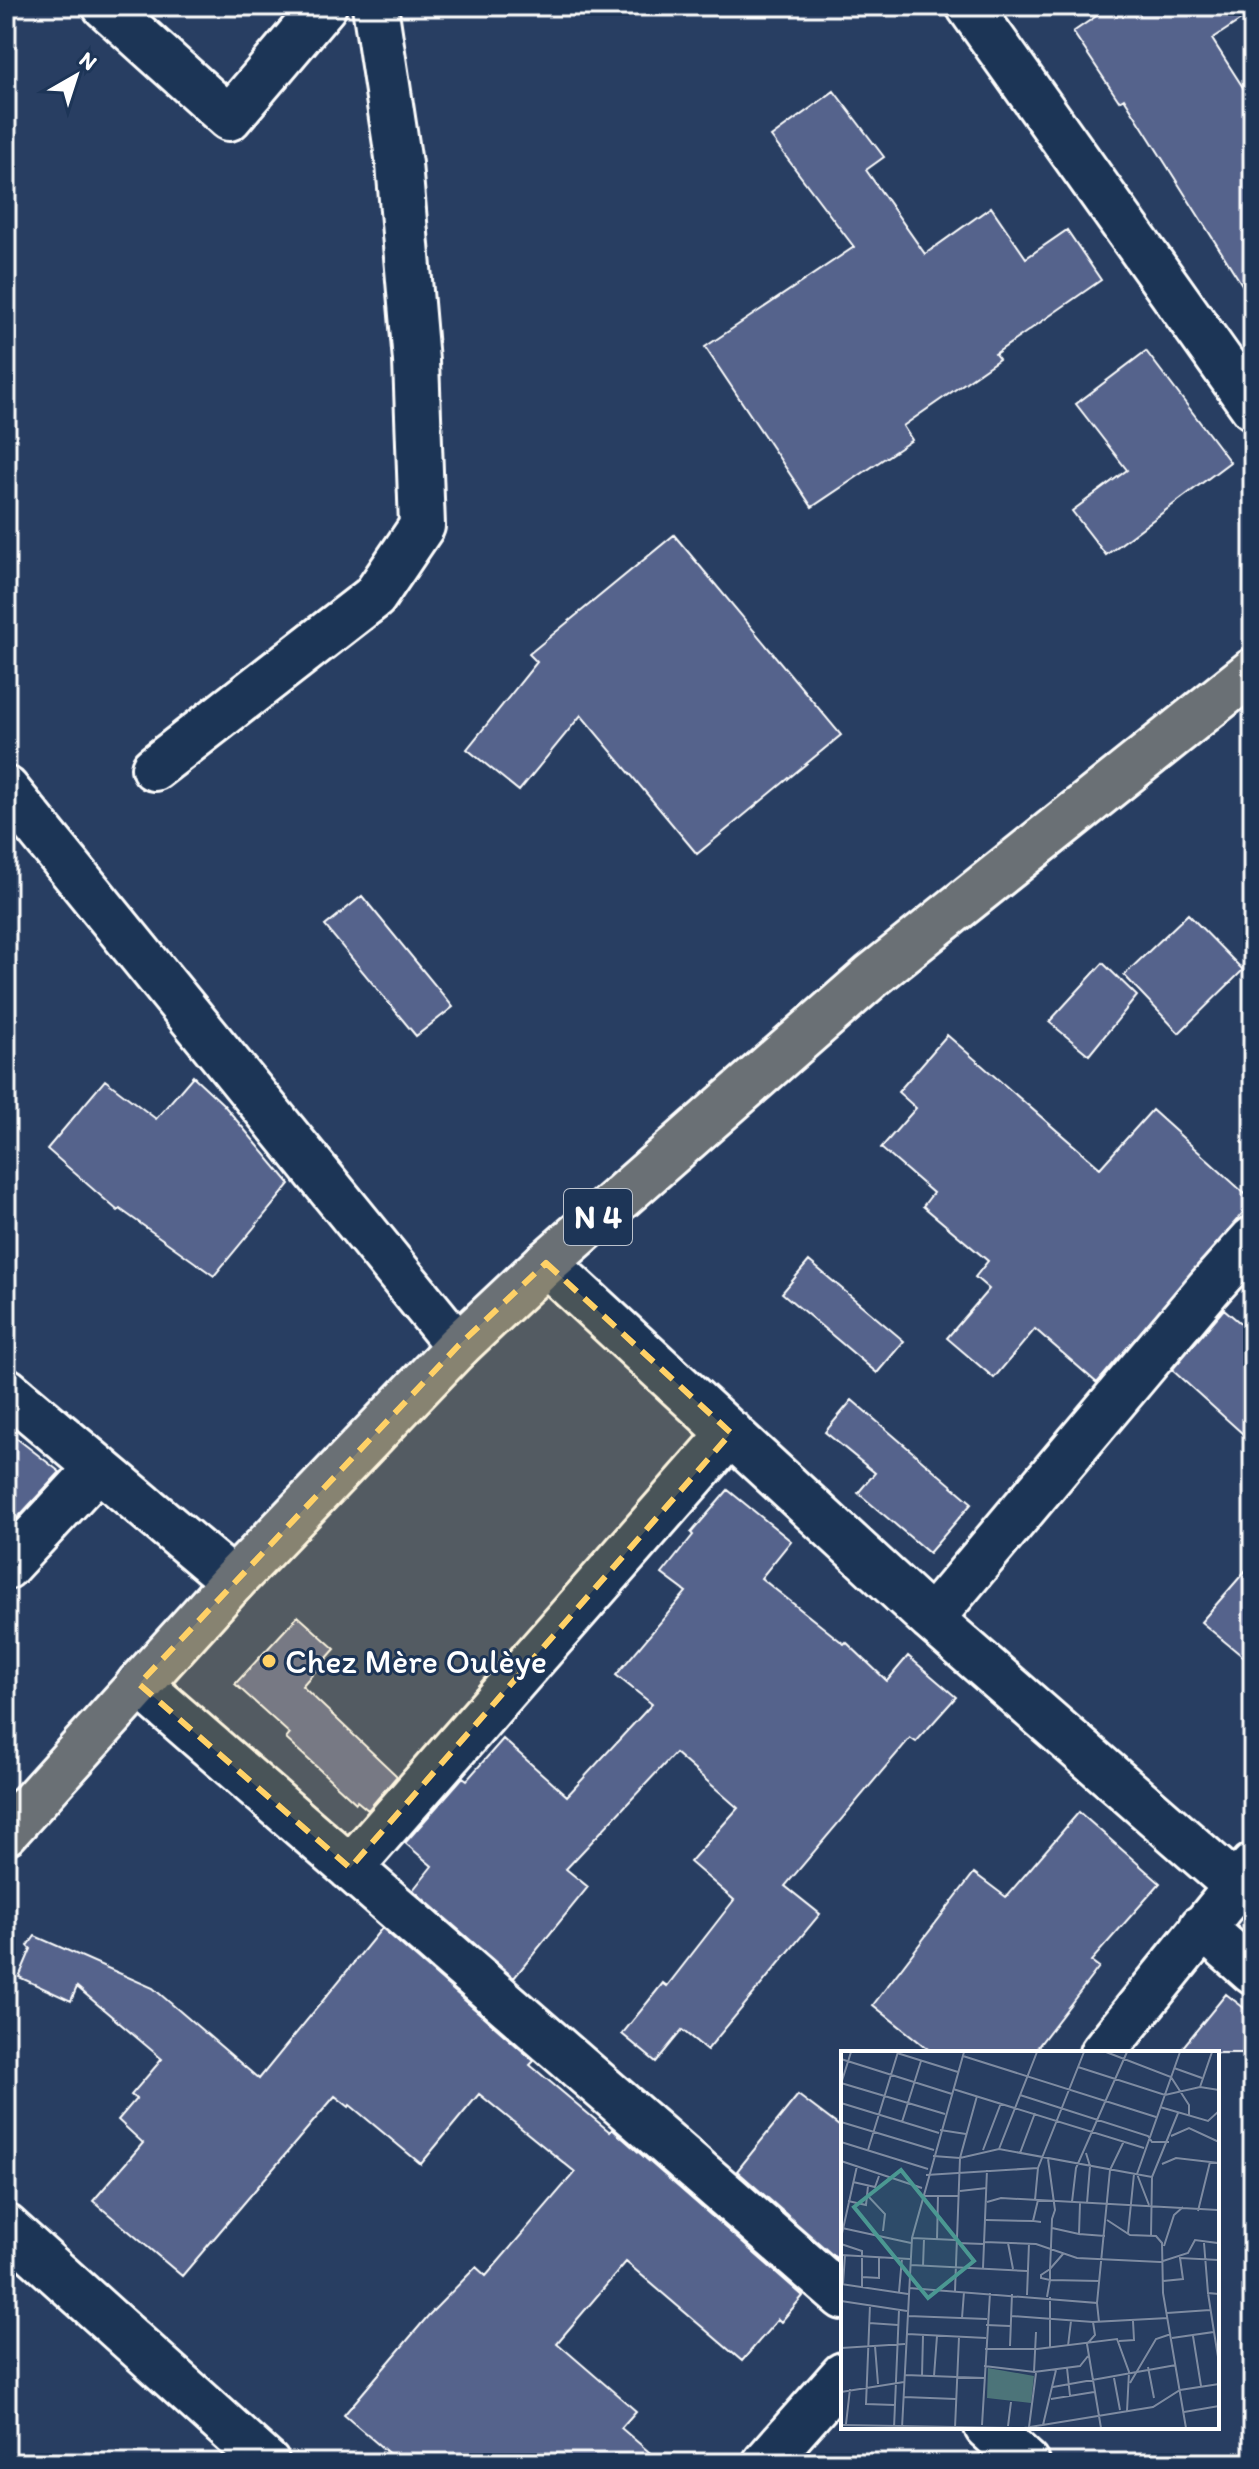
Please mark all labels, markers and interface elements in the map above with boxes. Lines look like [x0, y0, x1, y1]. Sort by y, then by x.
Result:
north arrow [36, 36, 116, 116]
text: N [74, 46, 103, 76]
road number: N 4 [564, 1189, 632, 1245]
place label: Chez Mère Oulèye [285, 1641, 547, 1682]
marker: Chez Mère Oulèye [260, 1652, 278, 1670]
inset map [841, 2051, 1219, 2429]

